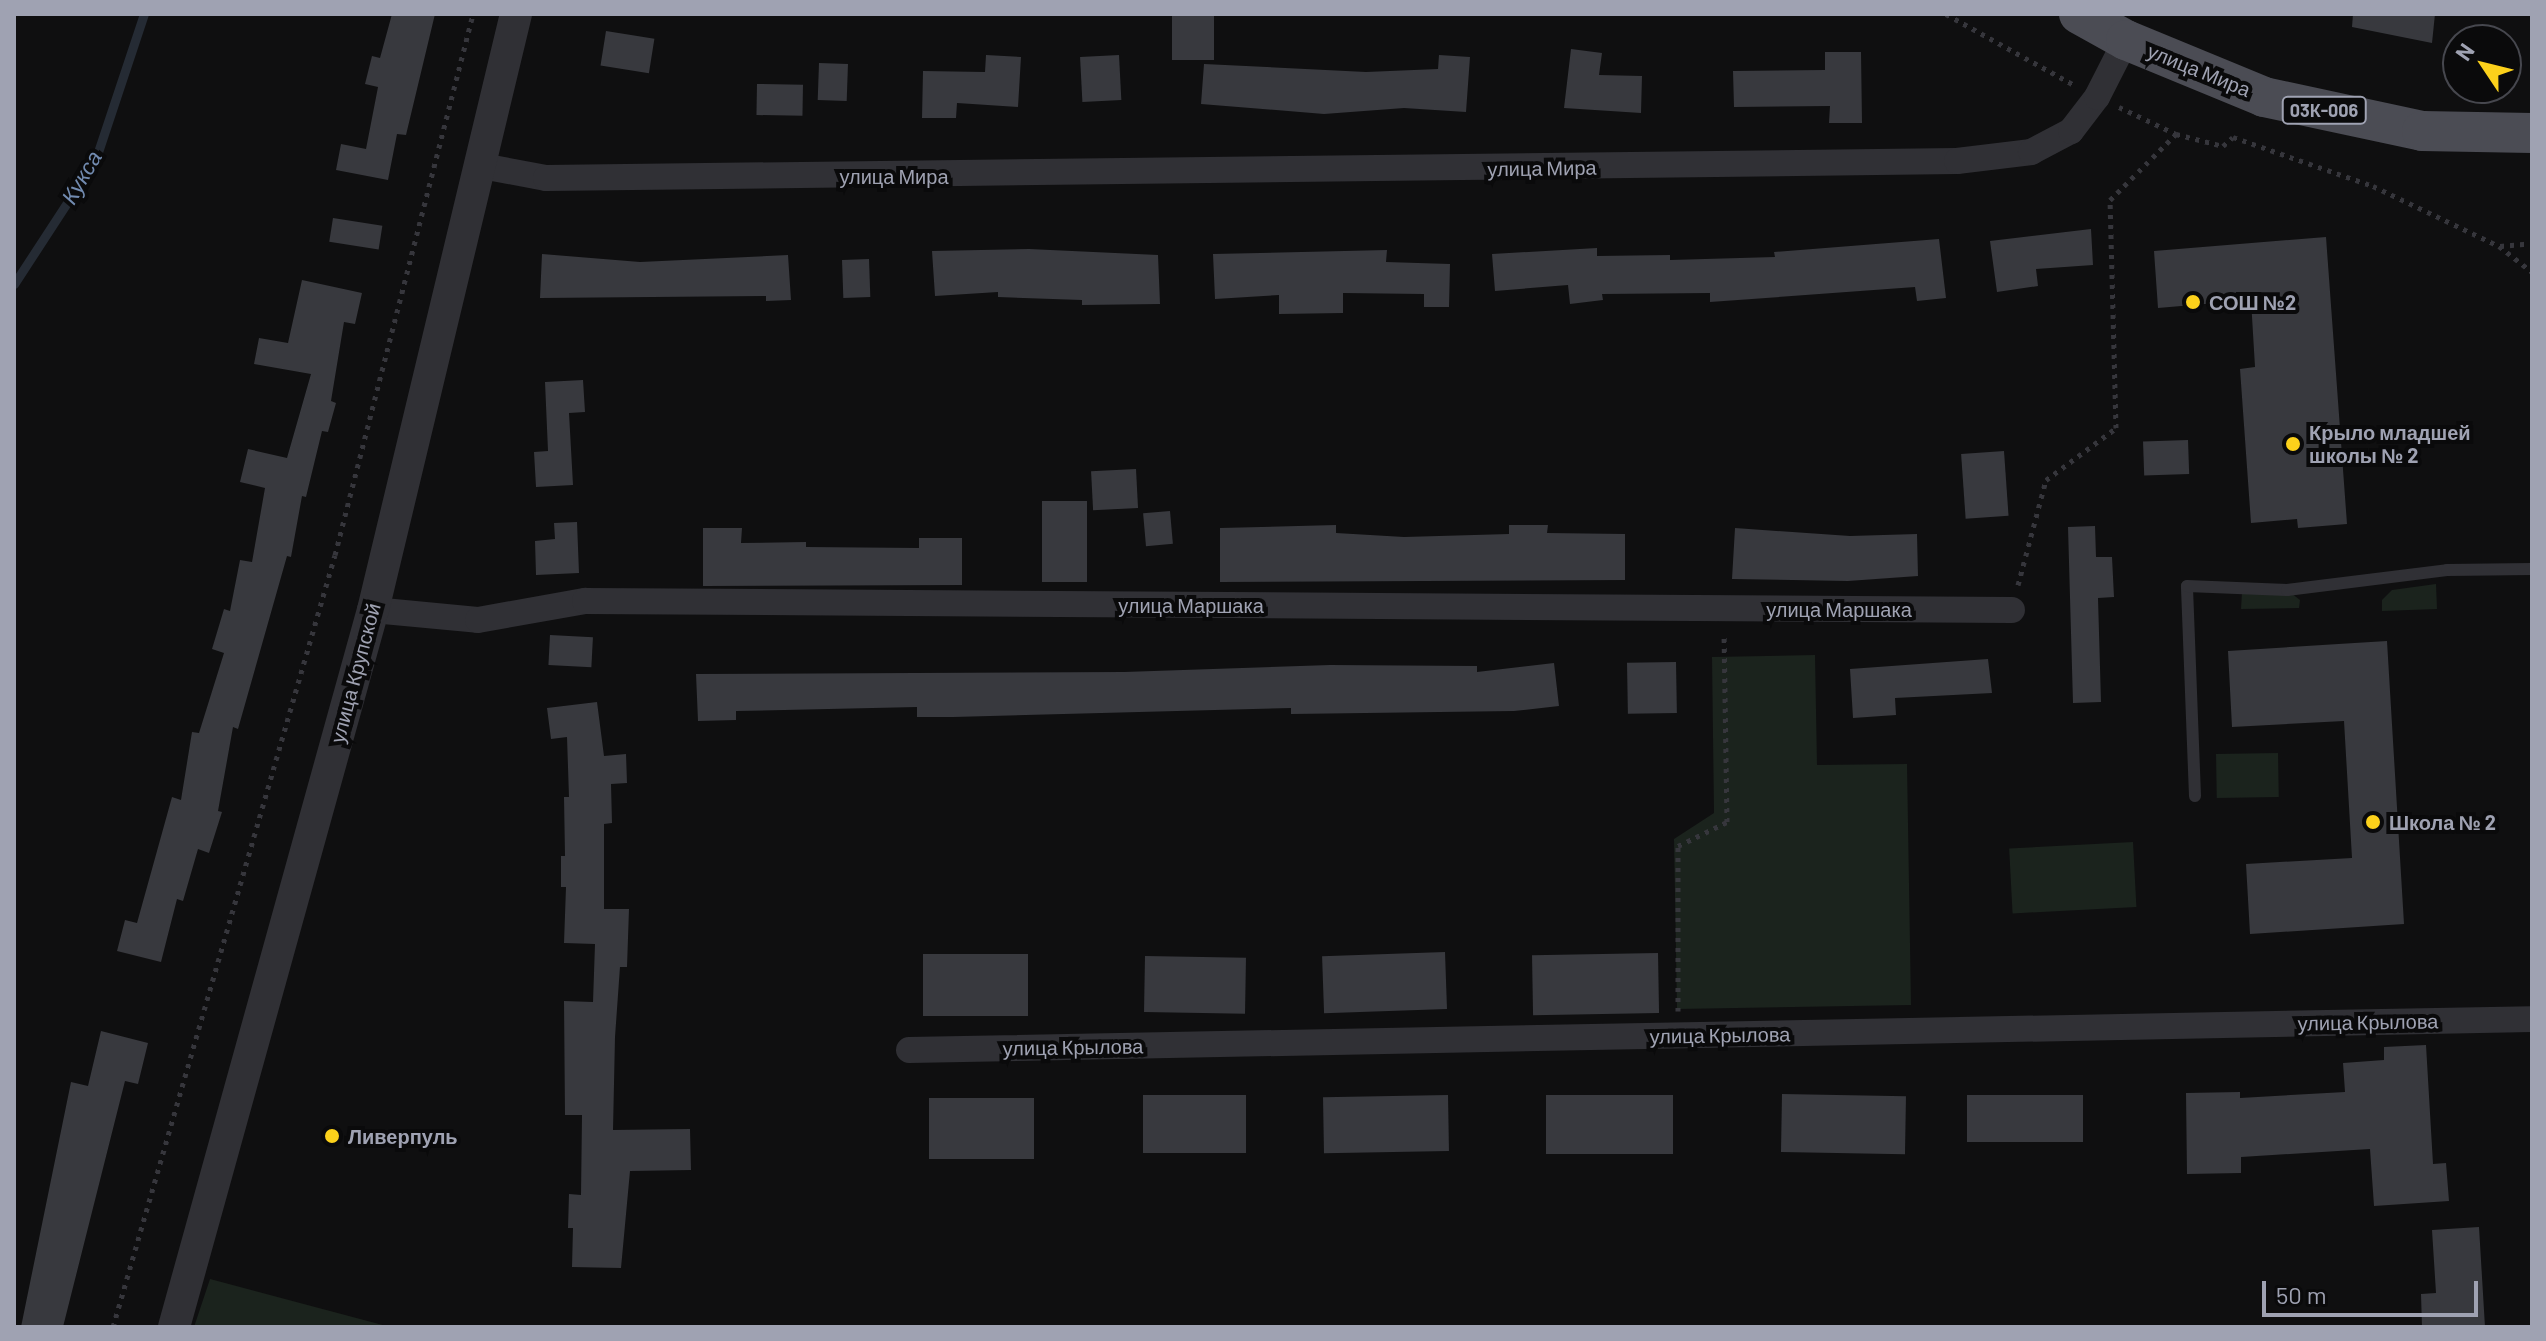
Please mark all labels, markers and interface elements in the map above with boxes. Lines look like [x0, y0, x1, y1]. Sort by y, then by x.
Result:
north arrow [2442, 24, 2522, 104]
street label: улица Мира [2144, 38, 2254, 102]
text: N [2449, 38, 2479, 65]
road number: 03К-006 [2280, 96, 2368, 124]
water label: Кукса [55, 146, 107, 208]
street label: улица Мира [1487, 155, 1597, 181]
street label: улица Мира [839, 164, 949, 188]
place label: СОШ №2 [2209, 290, 2296, 314]
marker: СОШ №2 [2184, 293, 2202, 311]
place label: Крыло младшей школы № 2 [2309, 420, 2471, 467]
marker: Крыло младшей школы № 2 [2284, 435, 2302, 453]
street label: улица Маршака [1118, 593, 1264, 617]
street label: улица Маршака [1766, 597, 1912, 621]
street label: улица Крупской [325, 601, 385, 745]
place label: Школа № 2 [2389, 810, 2496, 834]
marker: Школа № 2 [2364, 813, 2382, 831]
street label: улица Крылова [2297, 1009, 2439, 1035]
street label: улица Крылова [1649, 1022, 1791, 1048]
street label: улица Крылова [1002, 1034, 1144, 1060]
place label: Ливерпуль [348, 1124, 458, 1148]
marker: Ливерпуль [323, 1127, 341, 1145]
scale bar [2266, 1265, 2482, 1315]
text: 50 m [2276, 1280, 2327, 1309]

